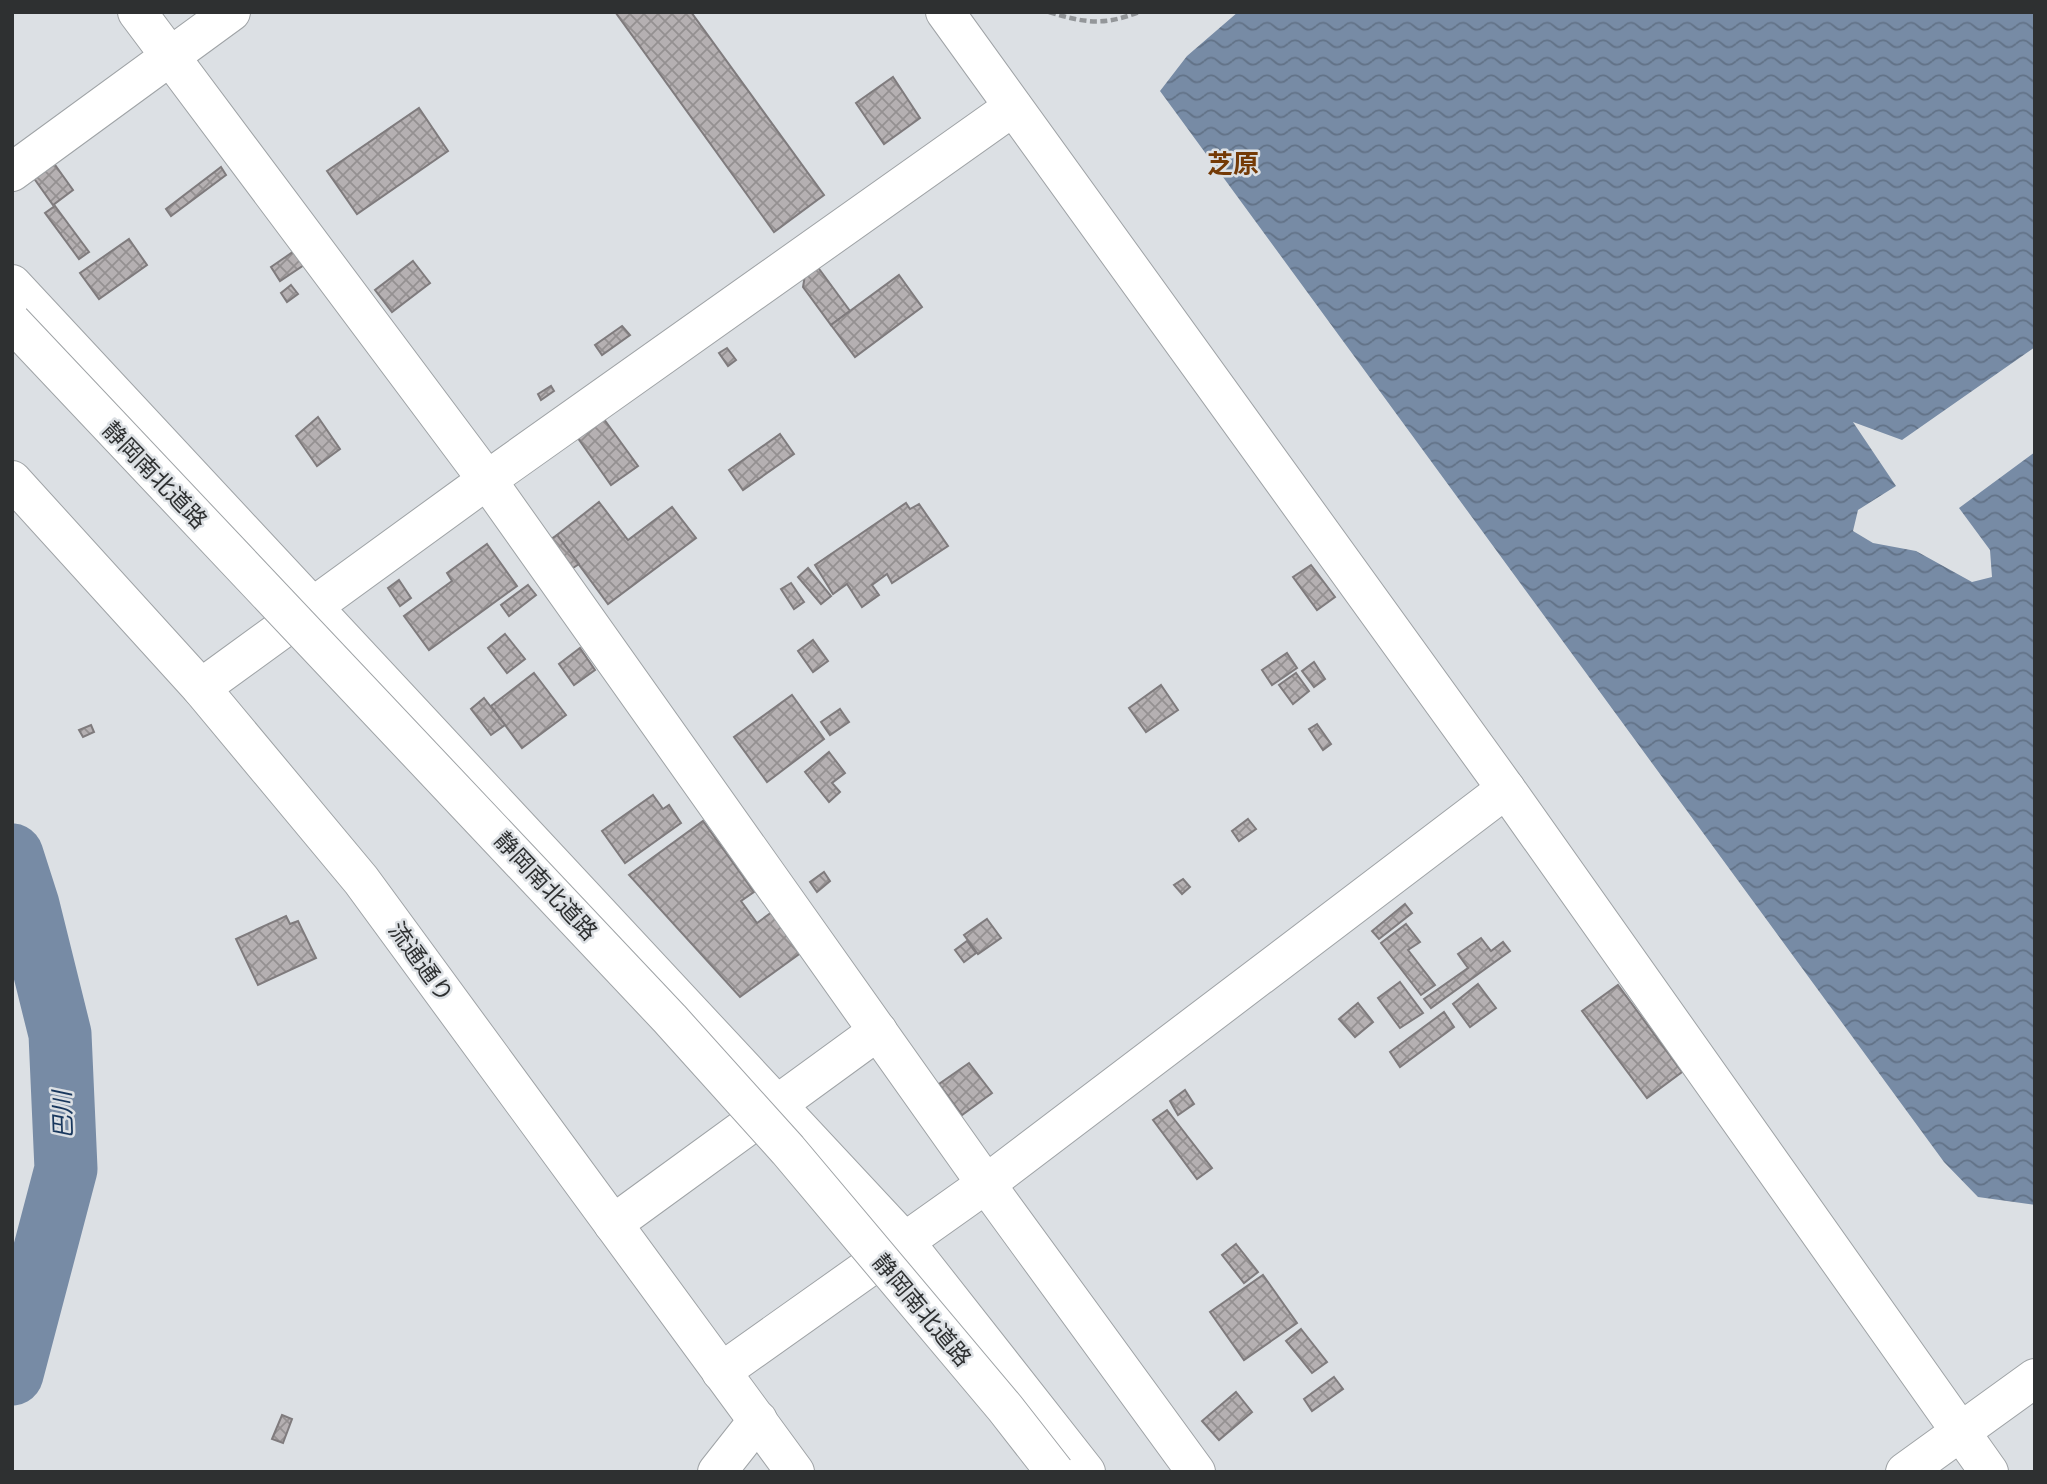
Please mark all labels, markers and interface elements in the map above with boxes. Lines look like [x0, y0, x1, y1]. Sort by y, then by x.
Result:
district label: 芝原 [1207, 147, 1259, 180]
street label: 静岡南北道路 [97, 415, 214, 534]
street label: 静岡南北道路 [489, 825, 604, 946]
street label: 流通通り [383, 916, 460, 1007]
water label: 巴川 [46, 1088, 78, 1140]
street label: 静岡南北道路 [867, 1248, 978, 1372]

